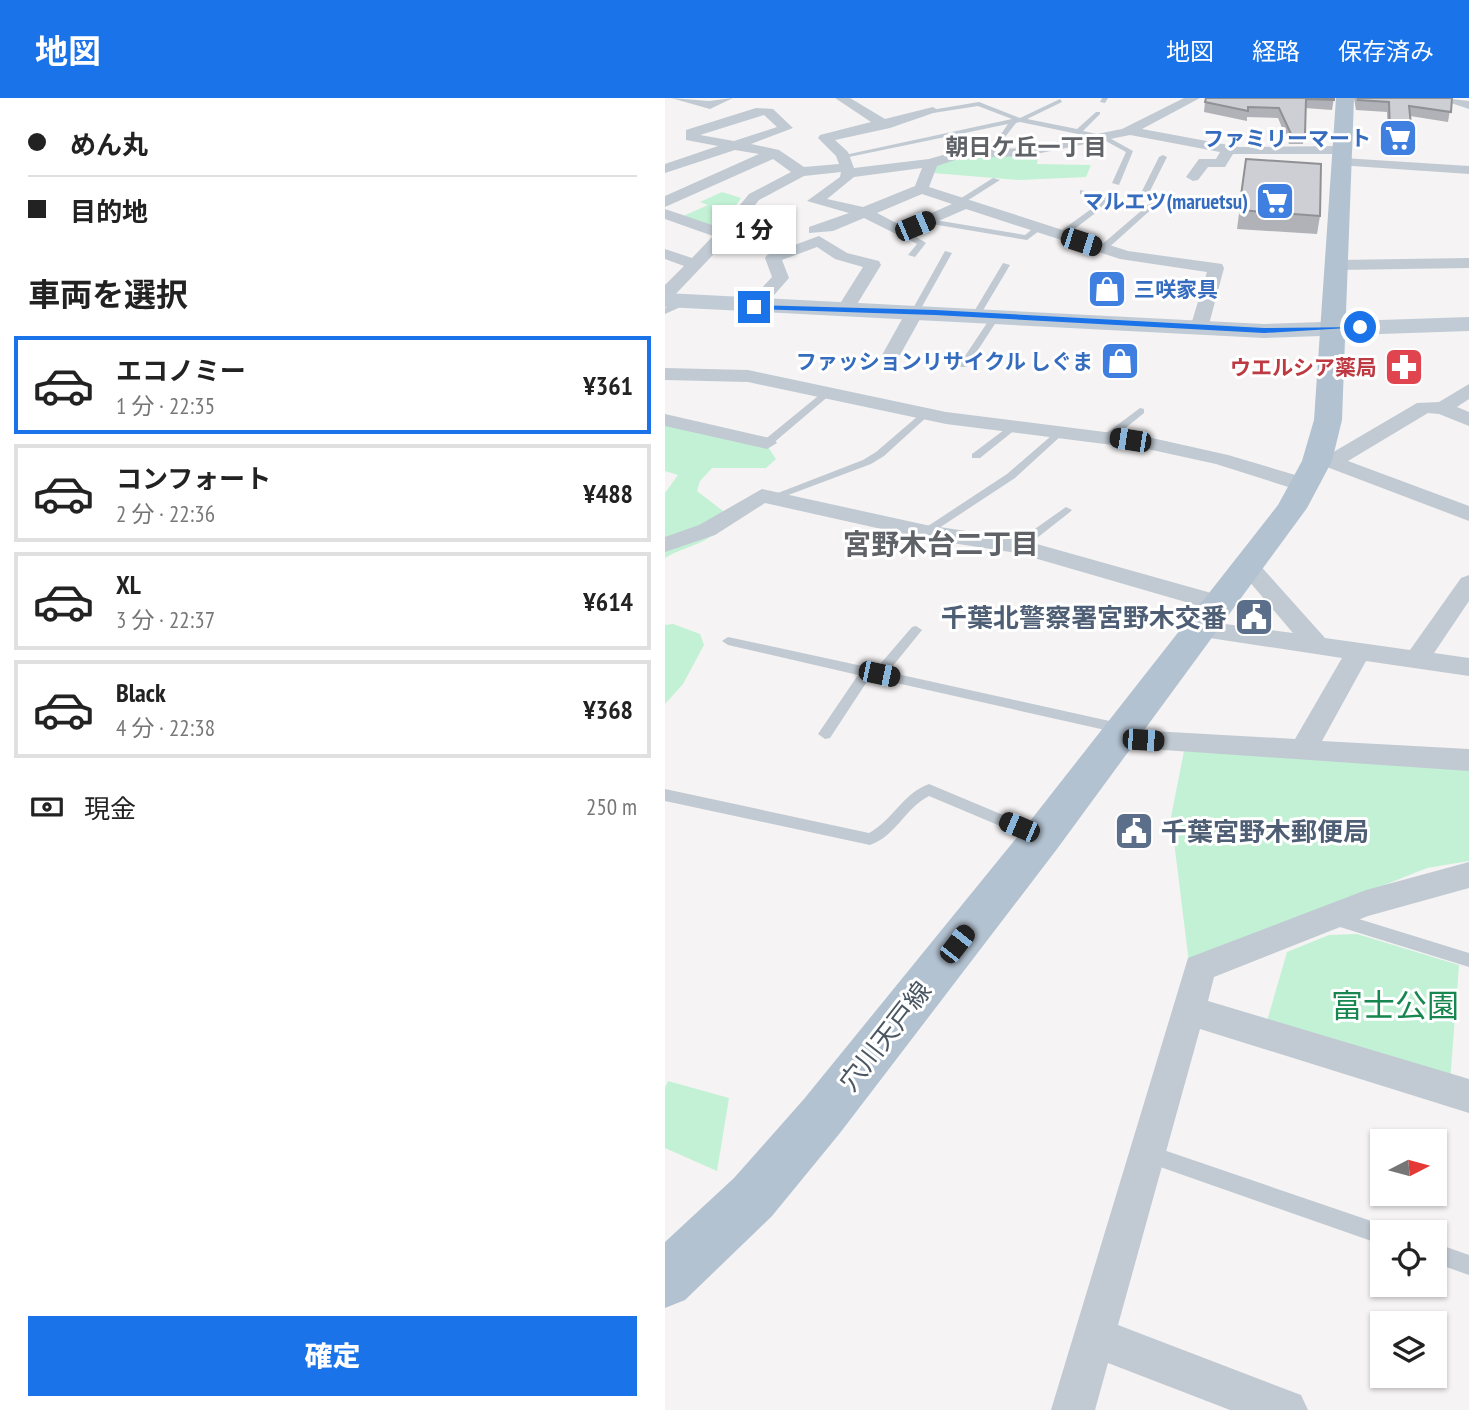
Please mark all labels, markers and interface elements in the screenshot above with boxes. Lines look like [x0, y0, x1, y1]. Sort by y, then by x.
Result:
text: 地図 [35, 29, 101, 72]
text: 地図 [1166, 36, 1214, 67]
text: 経路 [1252, 36, 1300, 67]
text: 保存済み [1338, 36, 1434, 67]
supermarket icon: ファミリーマート [1377, 117, 1419, 159]
place label: ファミリーマート [1203, 125, 1371, 152]
text: めん丸 [70, 128, 148, 161]
district label: 朝日ケ丘一丁目 [946, 132, 1107, 161]
supermarket icon: マルエツ(maruetsu) [1254, 180, 1296, 222]
place label: マルエツ(maruetsu) [1082, 188, 1248, 215]
text: 目的地 [70, 195, 148, 228]
callout: 1 分 [712, 206, 796, 254]
car [892, 208, 939, 244]
text: 1 分 [735, 215, 773, 244]
car [1058, 226, 1105, 258]
shop icon: 三咲家具 [1086, 268, 1128, 310]
text: 車両を選択 [28, 273, 188, 315]
place label: 三咲家具 [1134, 276, 1218, 303]
route end [738, 291, 770, 323]
route start [1344, 311, 1376, 343]
shop icon: ファッションリサイクル しぐま [1099, 340, 1141, 382]
pharmacy icon: ウエルシア薬局 [1383, 346, 1425, 388]
place label: ファッションリサイクル しぐま [796, 348, 1093, 375]
icon: car [32, 354, 95, 417]
text: エコノミー [116, 354, 246, 387]
place label: ウエルシア薬局 [1230, 354, 1377, 381]
text: ¥361 [583, 369, 633, 402]
text: 1 分 · 22:35 [116, 391, 215, 420]
car [1108, 426, 1153, 454]
icon: car [32, 462, 95, 525]
text: コンフォート [116, 462, 271, 495]
text: ¥488 [583, 477, 633, 510]
text: 2 分 · 22:36 [116, 499, 215, 528]
district label: 宮野木台二丁目 [843, 525, 1039, 562]
text: XL [116, 568, 141, 601]
icon: car [32, 570, 95, 633]
text: ¥614 [583, 585, 633, 618]
public building icon: 千葉北警察署宮野木交番 [1233, 596, 1275, 638]
place label: 千葉北警察署宮野木交番 [941, 601, 1227, 634]
text: 3 分 · 22:37 [116, 605, 215, 634]
car [857, 659, 902, 689]
text: Black [116, 676, 166, 709]
icon: car [32, 678, 95, 741]
text: ¥368 [583, 693, 633, 726]
text: 4 分 · 22:38 [116, 713, 215, 742]
car [1122, 728, 1165, 752]
icon: cash [28, 788, 66, 826]
text: 現金 [84, 792, 136, 825]
text: 250 m [586, 792, 637, 821]
car [996, 809, 1043, 845]
public building icon: 千葉宮野木郵便局 [1113, 810, 1155, 852]
place label: 千葉宮野木郵便局 [1161, 815, 1369, 848]
car [936, 921, 979, 967]
street label: 穴川天戸線 [832, 975, 938, 1097]
park label: 富士公園 [1331, 984, 1459, 1026]
north arrow [1370, 1129, 1447, 1206]
map controls [1370, 1129, 1447, 1388]
button: locate [1370, 1220, 1447, 1297]
button: layers [1370, 1311, 1447, 1388]
button: 確定 [28, 1316, 637, 1396]

